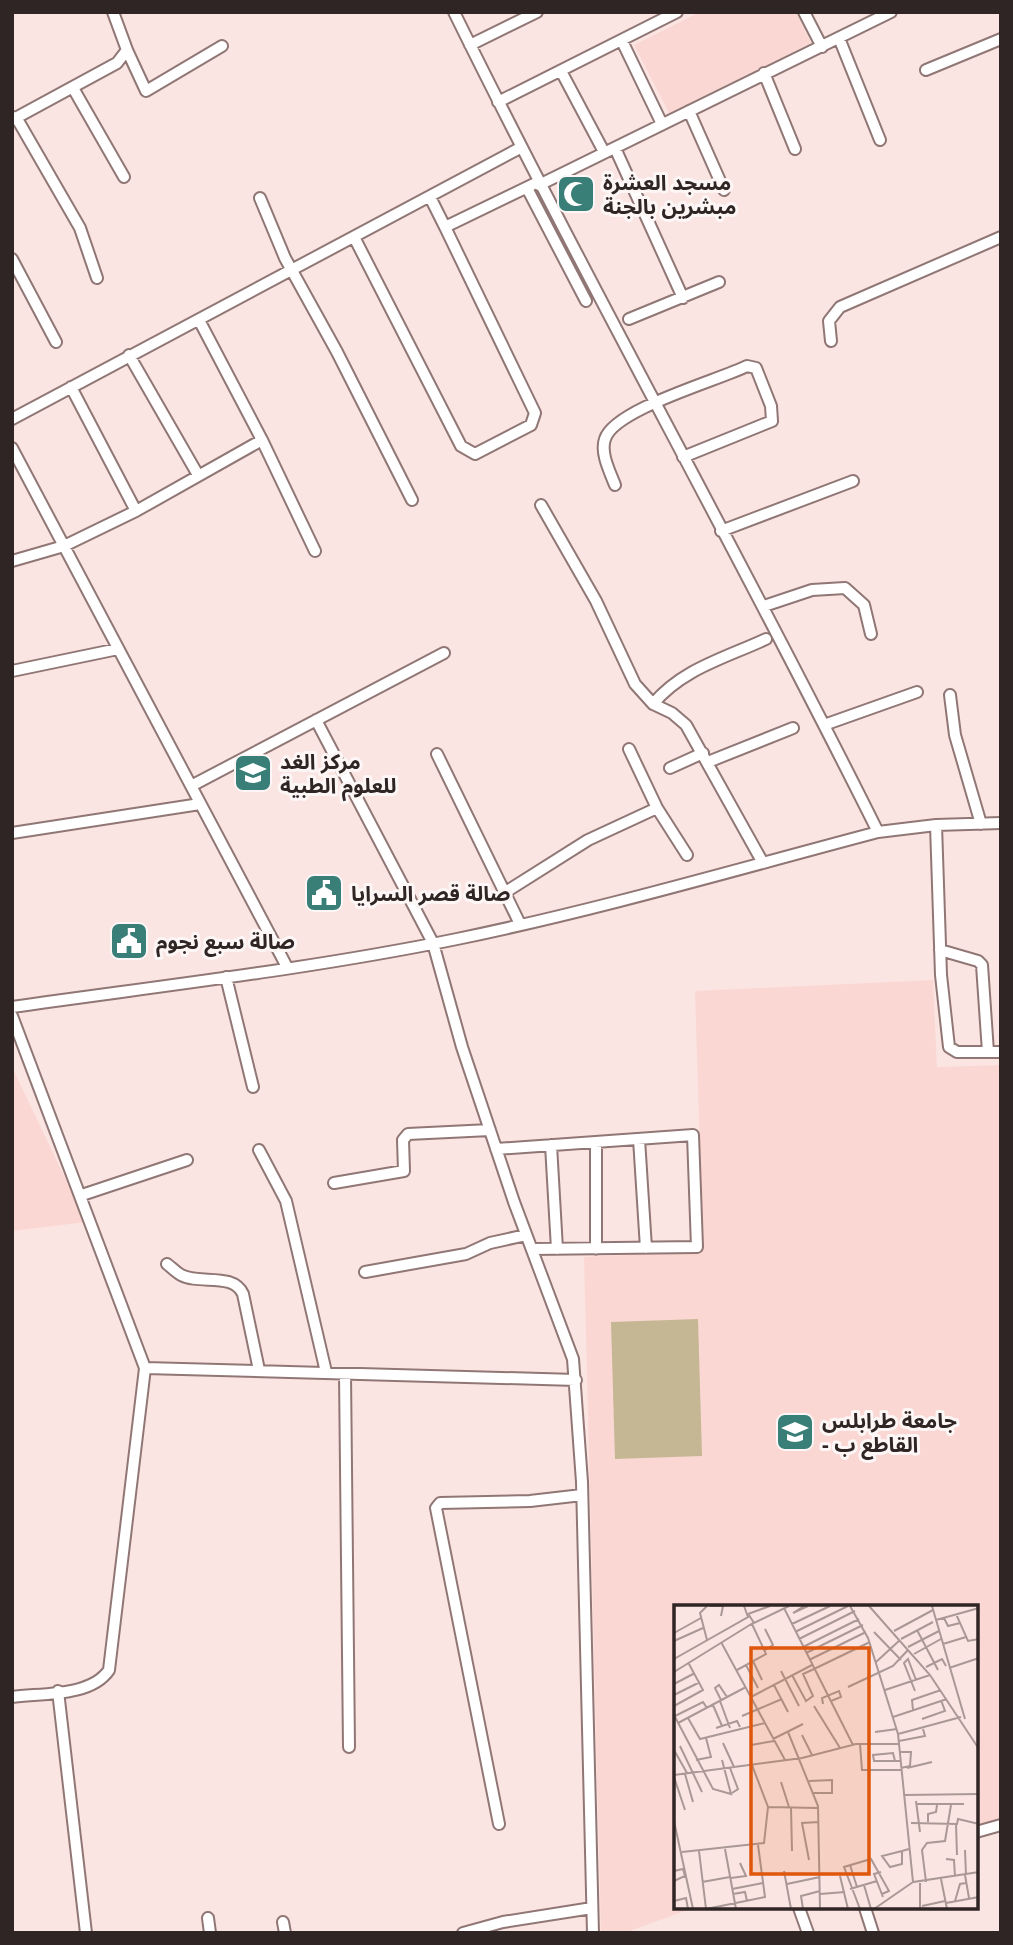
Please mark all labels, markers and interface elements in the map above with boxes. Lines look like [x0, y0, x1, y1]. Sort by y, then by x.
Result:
place label: مسجد العشرة مبشرين بالجنة [603, 168, 736, 220]
mosque icon: مسجد العشرة مبشرين بالجنة [555, 173, 597, 215]
place label: مركز الغد للعلوم الطبية [280, 747, 397, 802]
school or university icon: مركز الغد للعلوم الطبية [232, 752, 274, 794]
public building icon: صالة قصر السرايا [303, 872, 345, 914]
place label: صالة قصر السرايا [351, 879, 510, 907]
public building icon: صالة سبع نجوم [108, 920, 150, 962]
place label: صالة سبع نجوم [156, 927, 295, 958]
place label: جامعة طرابلس - القاطع ب [822, 1406, 957, 1460]
school or university icon: جامعة طرابلس - القاطع ب [774, 1411, 816, 1453]
inset map [674, 1605, 978, 1910]

